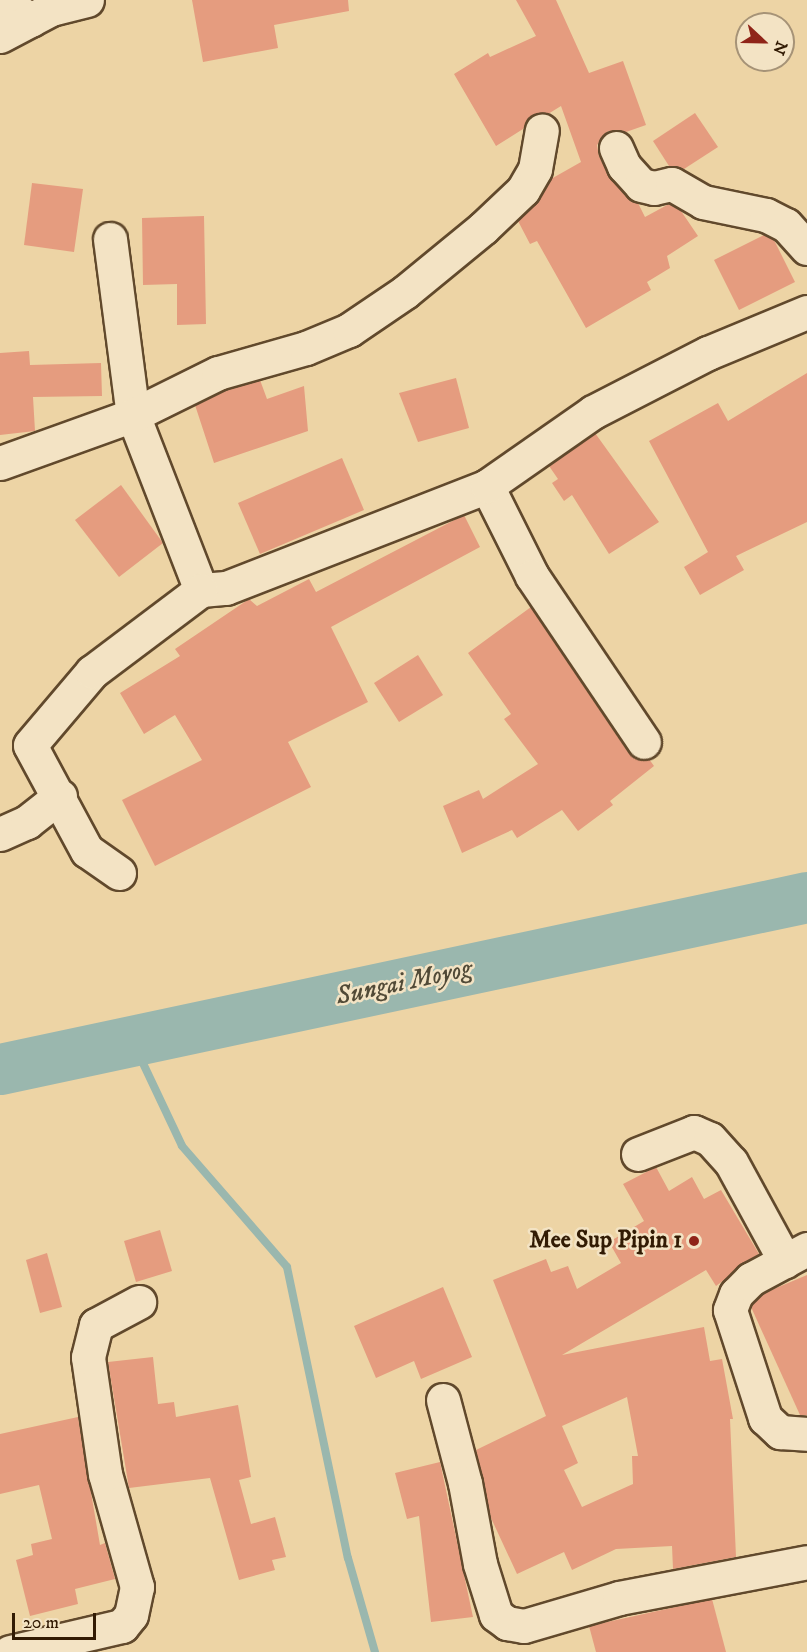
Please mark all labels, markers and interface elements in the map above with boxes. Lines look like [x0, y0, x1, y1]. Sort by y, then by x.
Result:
north arrow [735, 12, 795, 72]
text: N [768, 38, 792, 58]
water label: Sungai Moyog [333, 953, 475, 1013]
place label: Mee Sup Pipin 1 [529, 1227, 682, 1255]
marker: Mee Sup Pipin 1 [687, 1234, 701, 1248]
scale bar [15, 1601, 99, 1639]
text: 20 m [23, 1612, 59, 1634]

